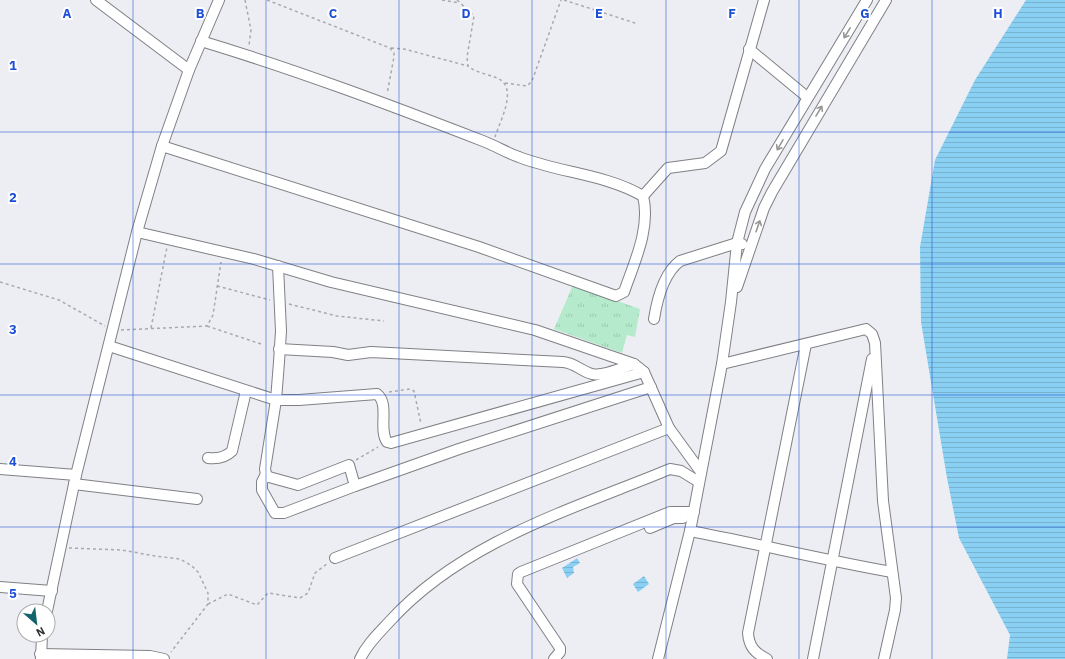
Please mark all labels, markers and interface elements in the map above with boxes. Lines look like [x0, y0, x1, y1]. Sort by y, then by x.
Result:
text: A [63, 5, 72, 22]
text: B [196, 5, 205, 22]
text: C [329, 5, 338, 22]
text: D [461, 5, 471, 22]
text: E [595, 5, 603, 22]
text: F [728, 5, 736, 22]
text: G [860, 5, 870, 22]
text: H [993, 5, 1003, 22]
one-way arrow [842, 27, 850, 39]
text: 1 [9, 57, 17, 74]
one-way arrow [816, 105, 824, 117]
one-way arrow [775, 139, 783, 151]
text: 2 [9, 189, 17, 206]
one-way arrow [755, 219, 762, 232]
text: 3 [9, 321, 17, 338]
text: 4 [9, 453, 17, 470]
text: 5 [9, 585, 17, 602]
north arrow [16, 603, 56, 643]
text: N [34, 624, 47, 640]

